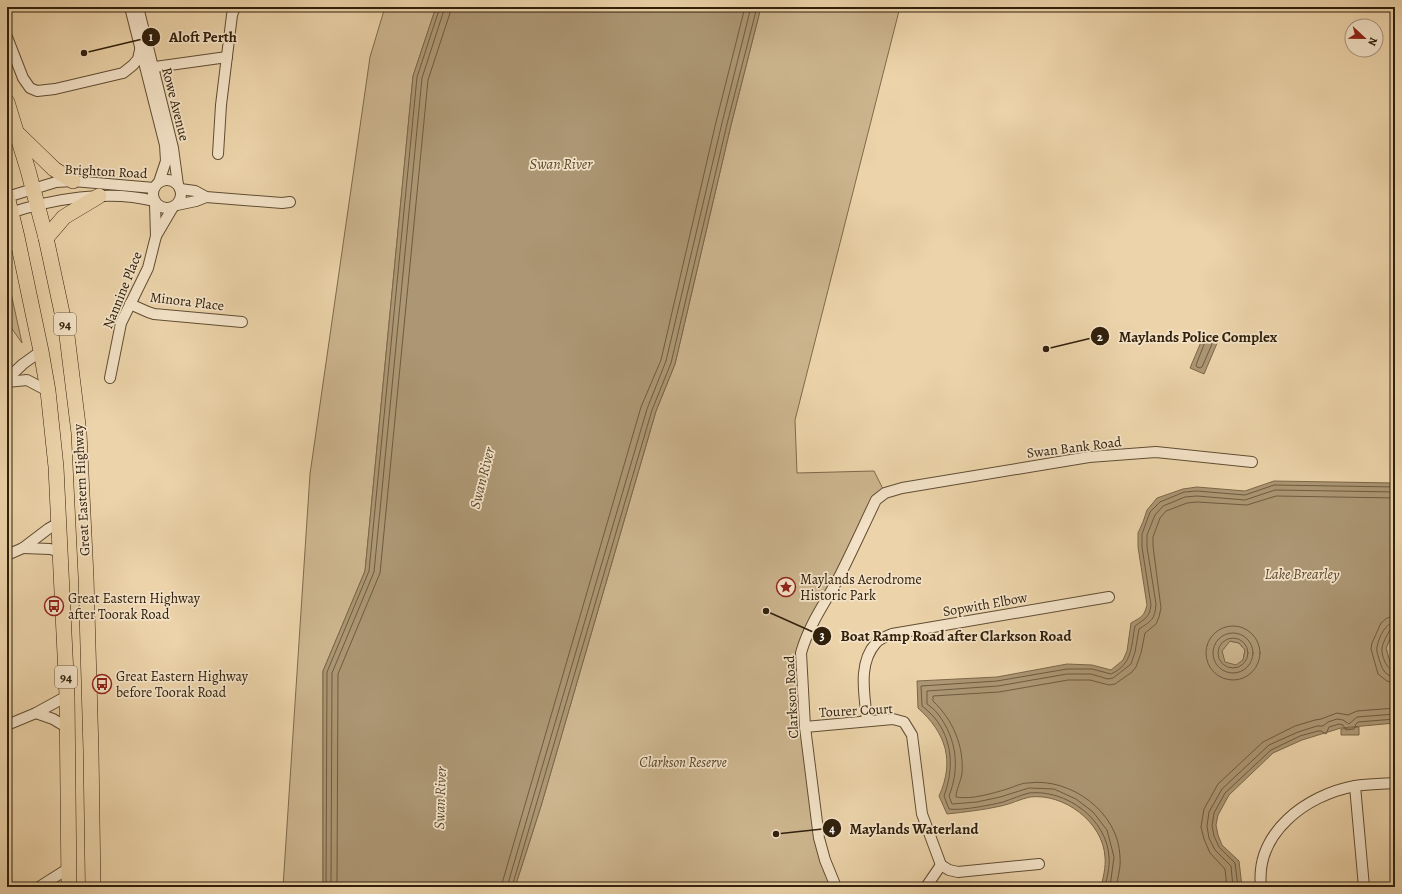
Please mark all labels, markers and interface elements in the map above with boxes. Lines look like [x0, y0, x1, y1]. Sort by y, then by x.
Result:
north arrow [1344, 18, 1384, 58]
callout: Aloft Perth [141, 23, 245, 50]
text: Aloft Perth [168, 27, 237, 47]
text: 1 [149, 29, 154, 45]
text: N [1364, 35, 1381, 48]
street label: Rowe Avenue [157, 65, 194, 143]
water label: Swan River [530, 154, 593, 174]
street label: Brighton Road [64, 160, 148, 183]
street label: Nannine Place [98, 249, 147, 332]
street label: Minora Place [149, 288, 225, 315]
road number: 94 [54, 313, 76, 335]
callout: Maylands Police Complex [1090, 323, 1285, 350]
text: Maylands Police Complex [1119, 327, 1278, 347]
text: 2 [1097, 329, 1103, 345]
street label: Great Eastern Highway [69, 423, 94, 556]
street label: Swan Bank Road [1026, 432, 1123, 463]
water label: Swan River [465, 444, 500, 511]
water label: Lake Brearley [1264, 564, 1340, 584]
place label: Maylands Aerodrome Historic Park [800, 570, 922, 605]
place icon: Maylands Aerodrome Historic Park [775, 576, 797, 598]
street label: Sopwith Elbow [941, 588, 1029, 621]
place label: Great Eastern Highway after Toorak Road [68, 589, 201, 624]
bus stop icon: Great Eastern Highway after Toorak Road [43, 595, 65, 617]
callout: Boat Ramp Road after Clarkson Road [812, 622, 1079, 649]
text: Boat Ramp Road after Clarkson Road [840, 626, 1072, 646]
text: 3 [819, 628, 825, 644]
street label: Clarkson Road [780, 654, 803, 739]
road number: 94 [55, 666, 77, 688]
place label: Great Eastern Highway before Toorak Road [116, 667, 249, 702]
bus stop icon: Great Eastern Highway before Toorak Road [91, 673, 113, 695]
street label: Tourer Court [819, 699, 894, 722]
park label: Clarkson Reserve [639, 753, 727, 772]
water label: Swan River [429, 765, 451, 830]
callout: Maylands Waterland [822, 815, 987, 842]
text: Maylands Waterland [849, 819, 979, 839]
text: 4 [829, 821, 835, 837]

